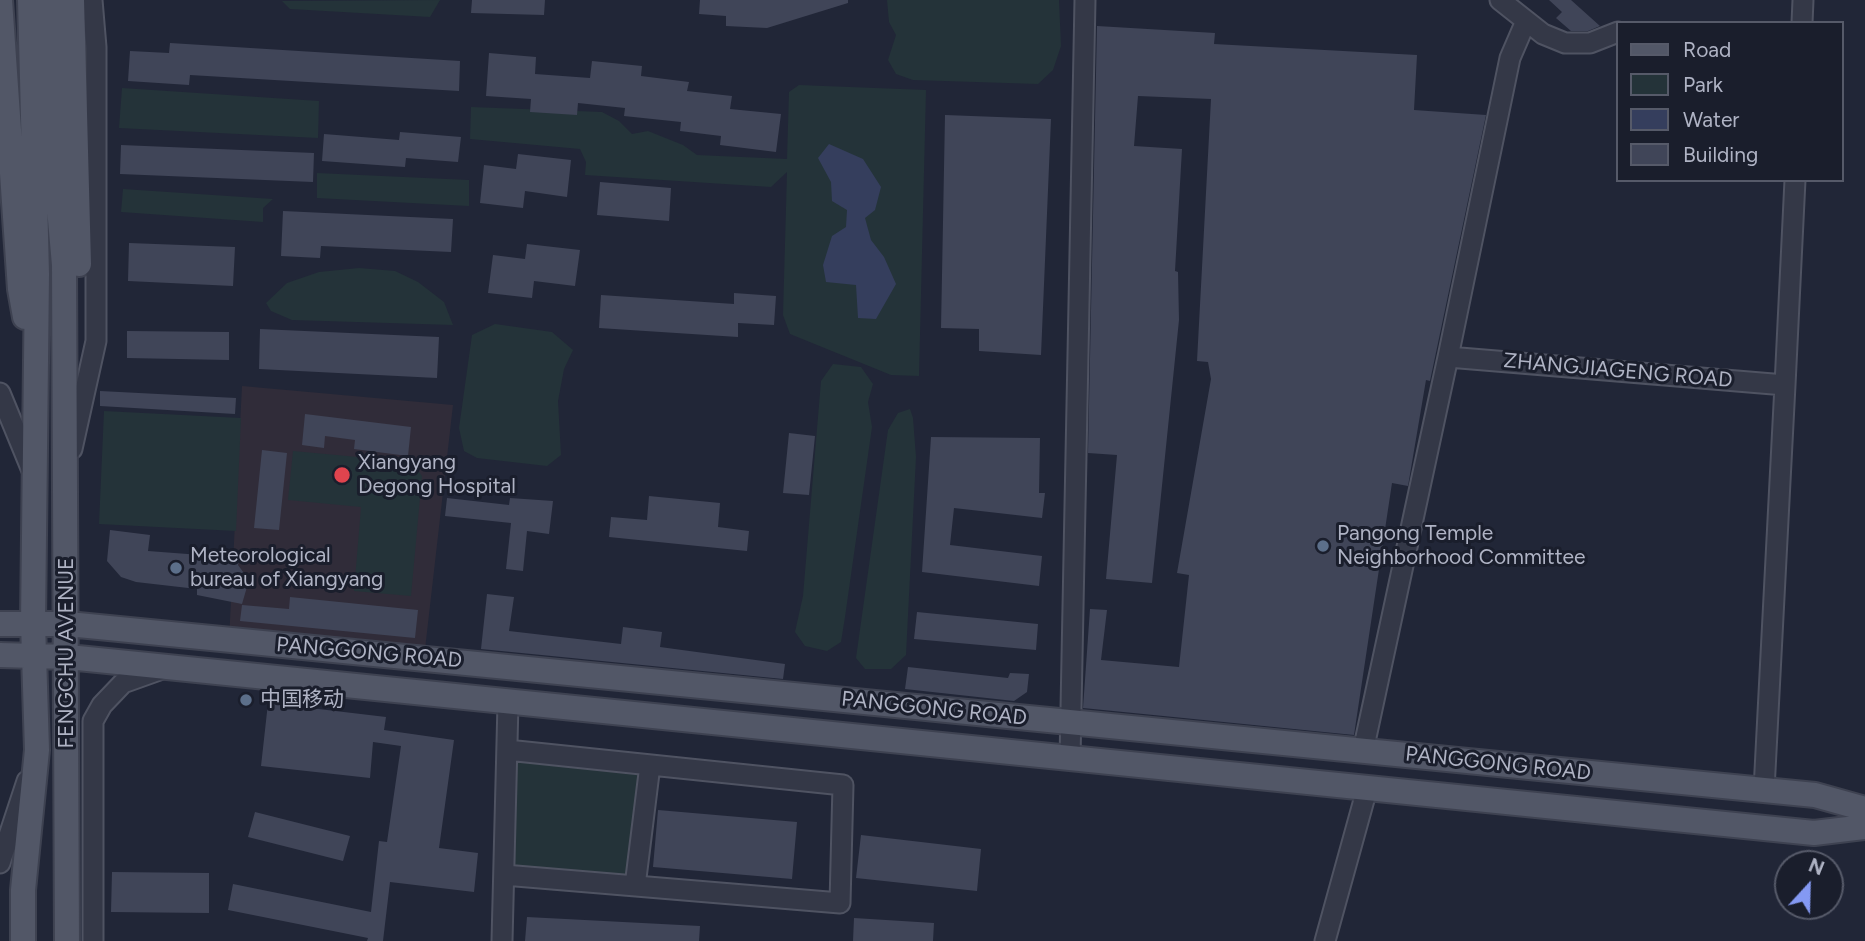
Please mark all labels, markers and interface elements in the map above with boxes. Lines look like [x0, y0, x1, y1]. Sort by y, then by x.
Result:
legend [1616, 21, 1844, 182]
text: Road [1683, 37, 1731, 62]
text: Park [1683, 72, 1723, 97]
text: Water [1683, 107, 1739, 132]
text: Building [1683, 142, 1758, 167]
street label: ZHANGJIAGENG ROAD [1502, 348, 1734, 394]
place label: Xiangyang Degong Hospital [358, 450, 516, 500]
marker: Xiangyang Degong Hospital [332, 465, 352, 485]
place label: Pangong Temple Neighborhood Committee [1337, 521, 1585, 571]
marker: Pangong Temple Neighborhood Committee [1315, 538, 1331, 554]
place label: Meteorological bureau of Xiangyang [190, 543, 383, 593]
street label: FENGCHU AVENUE [54, 558, 80, 748]
marker: Meteorological bureau of Xiangyang [168, 560, 184, 576]
street label: PANGGONG ROAD [275, 632, 463, 674]
place label: 中国移动 [260, 687, 344, 713]
street label: PANGGONG ROAD [840, 687, 1028, 731]
marker: 中国移动 [238, 692, 254, 708]
street label: PANGGONG ROAD [1404, 742, 1592, 786]
north arrow [1774, 850, 1844, 920]
text: N [1805, 854, 1827, 880]

